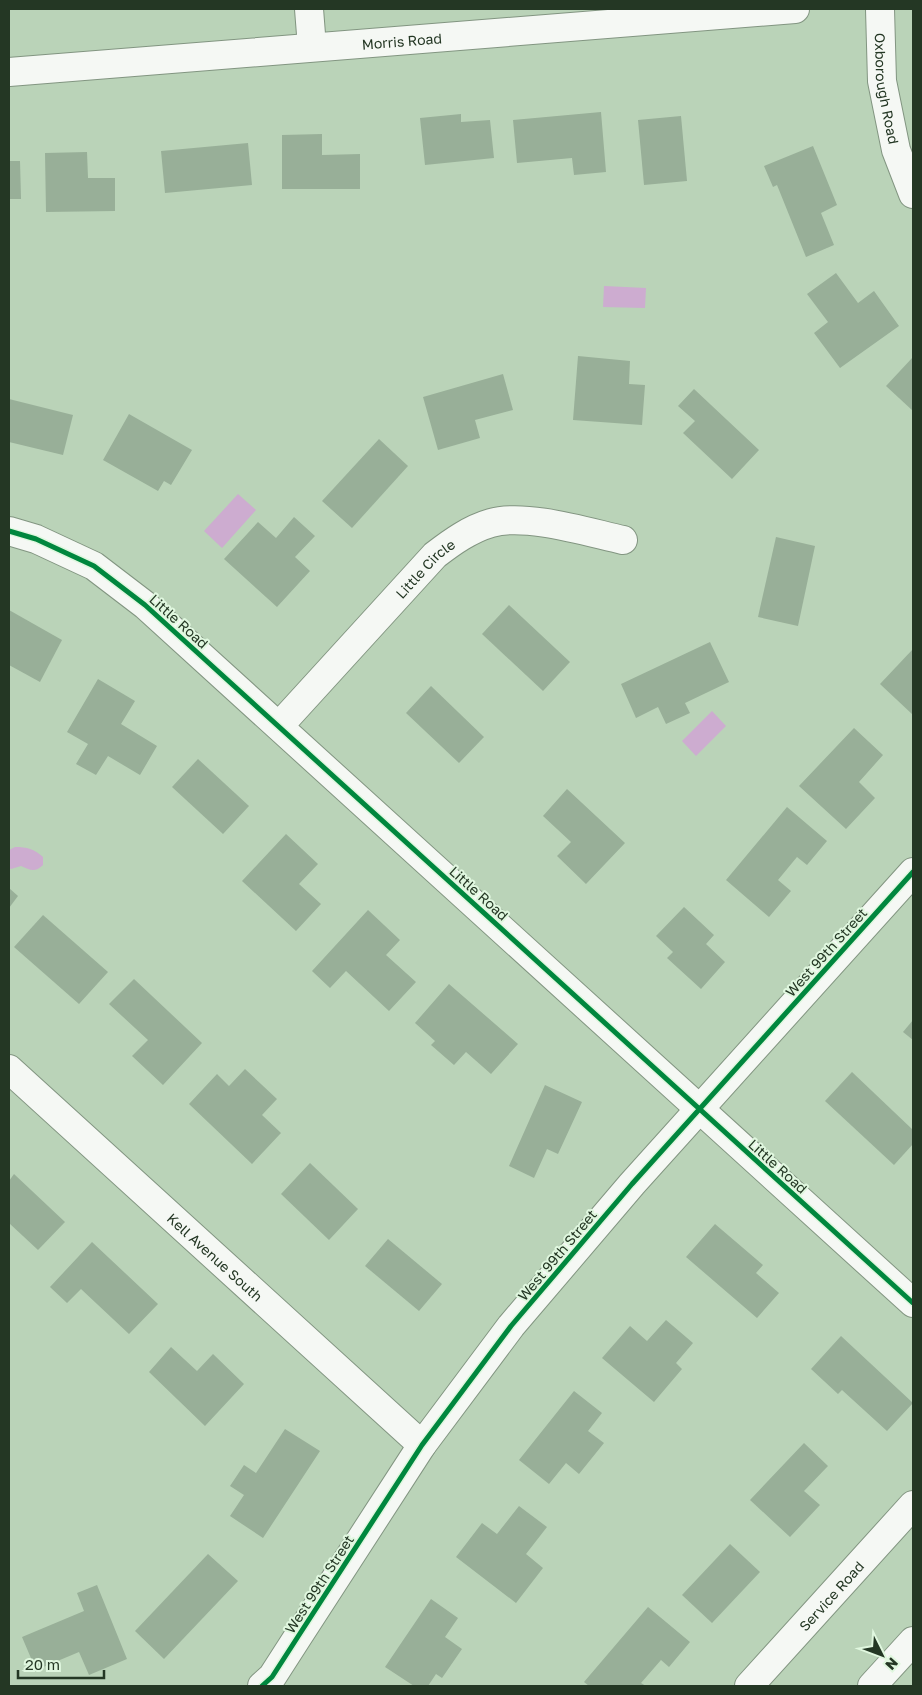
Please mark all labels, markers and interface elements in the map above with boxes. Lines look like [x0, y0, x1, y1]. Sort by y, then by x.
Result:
street label: Morris Road [361, 29, 443, 52]
street label: Oxborough Road [872, 33, 903, 146]
street label: Little Circle [391, 535, 458, 602]
street label: Little Road [146, 590, 212, 652]
street label: Little Road [446, 862, 512, 924]
street label: West 99th Street [782, 904, 870, 1000]
street label: Little Road [745, 1135, 811, 1197]
street label: West 99th Street [514, 1206, 600, 1304]
street label: Kell Avenue South [164, 1209, 267, 1305]
street label: West 99th Street [281, 1532, 357, 1636]
street label: Service Road [795, 1557, 867, 1634]
north arrow [857, 1630, 907, 1680]
scale bar [18, 1648, 104, 1680]
text: N [882, 1654, 902, 1674]
text: 20 m [25, 1655, 60, 1673]

